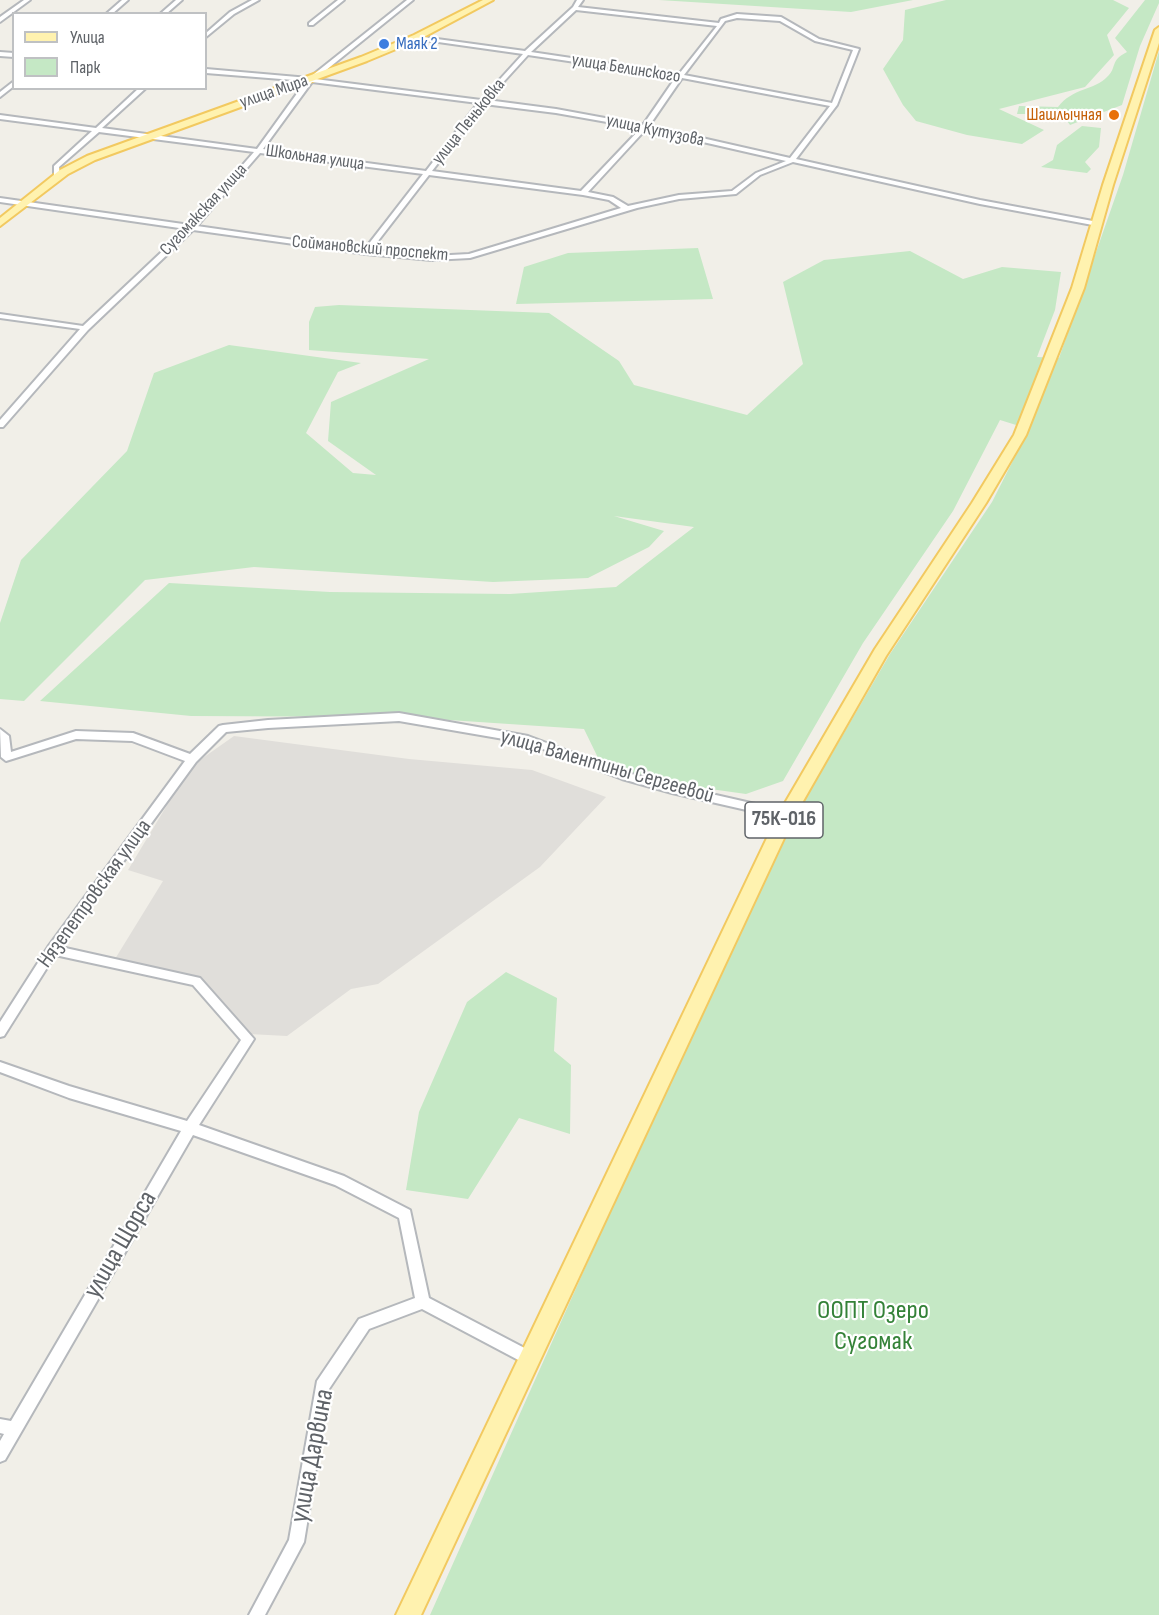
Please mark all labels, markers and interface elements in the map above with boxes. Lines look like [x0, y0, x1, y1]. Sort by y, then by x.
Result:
legend [12, 12, 207, 90]
text: Улица [70, 27, 105, 48]
place label: Маяк 2 [396, 33, 438, 55]
marker: Маяк 2 [377, 37, 391, 51]
street label: улица Белинского [570, 50, 682, 88]
text: Парк [70, 57, 100, 78]
street label: улица Мира [237, 70, 311, 114]
street label: улица Пеньковка [428, 75, 510, 169]
place label: Шашлычная [1026, 104, 1102, 126]
marker: Шашлычная [1107, 108, 1121, 122]
street label: улица Кутузова [604, 110, 706, 152]
street label: Школьная улица [264, 140, 366, 176]
street label: Сугомакская улица [156, 160, 252, 260]
street label: Соймановский проспект [291, 231, 449, 267]
street label: улица Валентины Сергеевой [497, 724, 717, 810]
road number: 75К-016 [745, 802, 823, 838]
street label: Нязепетровская улица [32, 815, 158, 973]
street label: улица Щорса [77, 1185, 165, 1305]
park label: ООПТ Озеро Сугомак [817, 1295, 929, 1358]
street label: улица Дарвина [284, 1386, 342, 1526]

